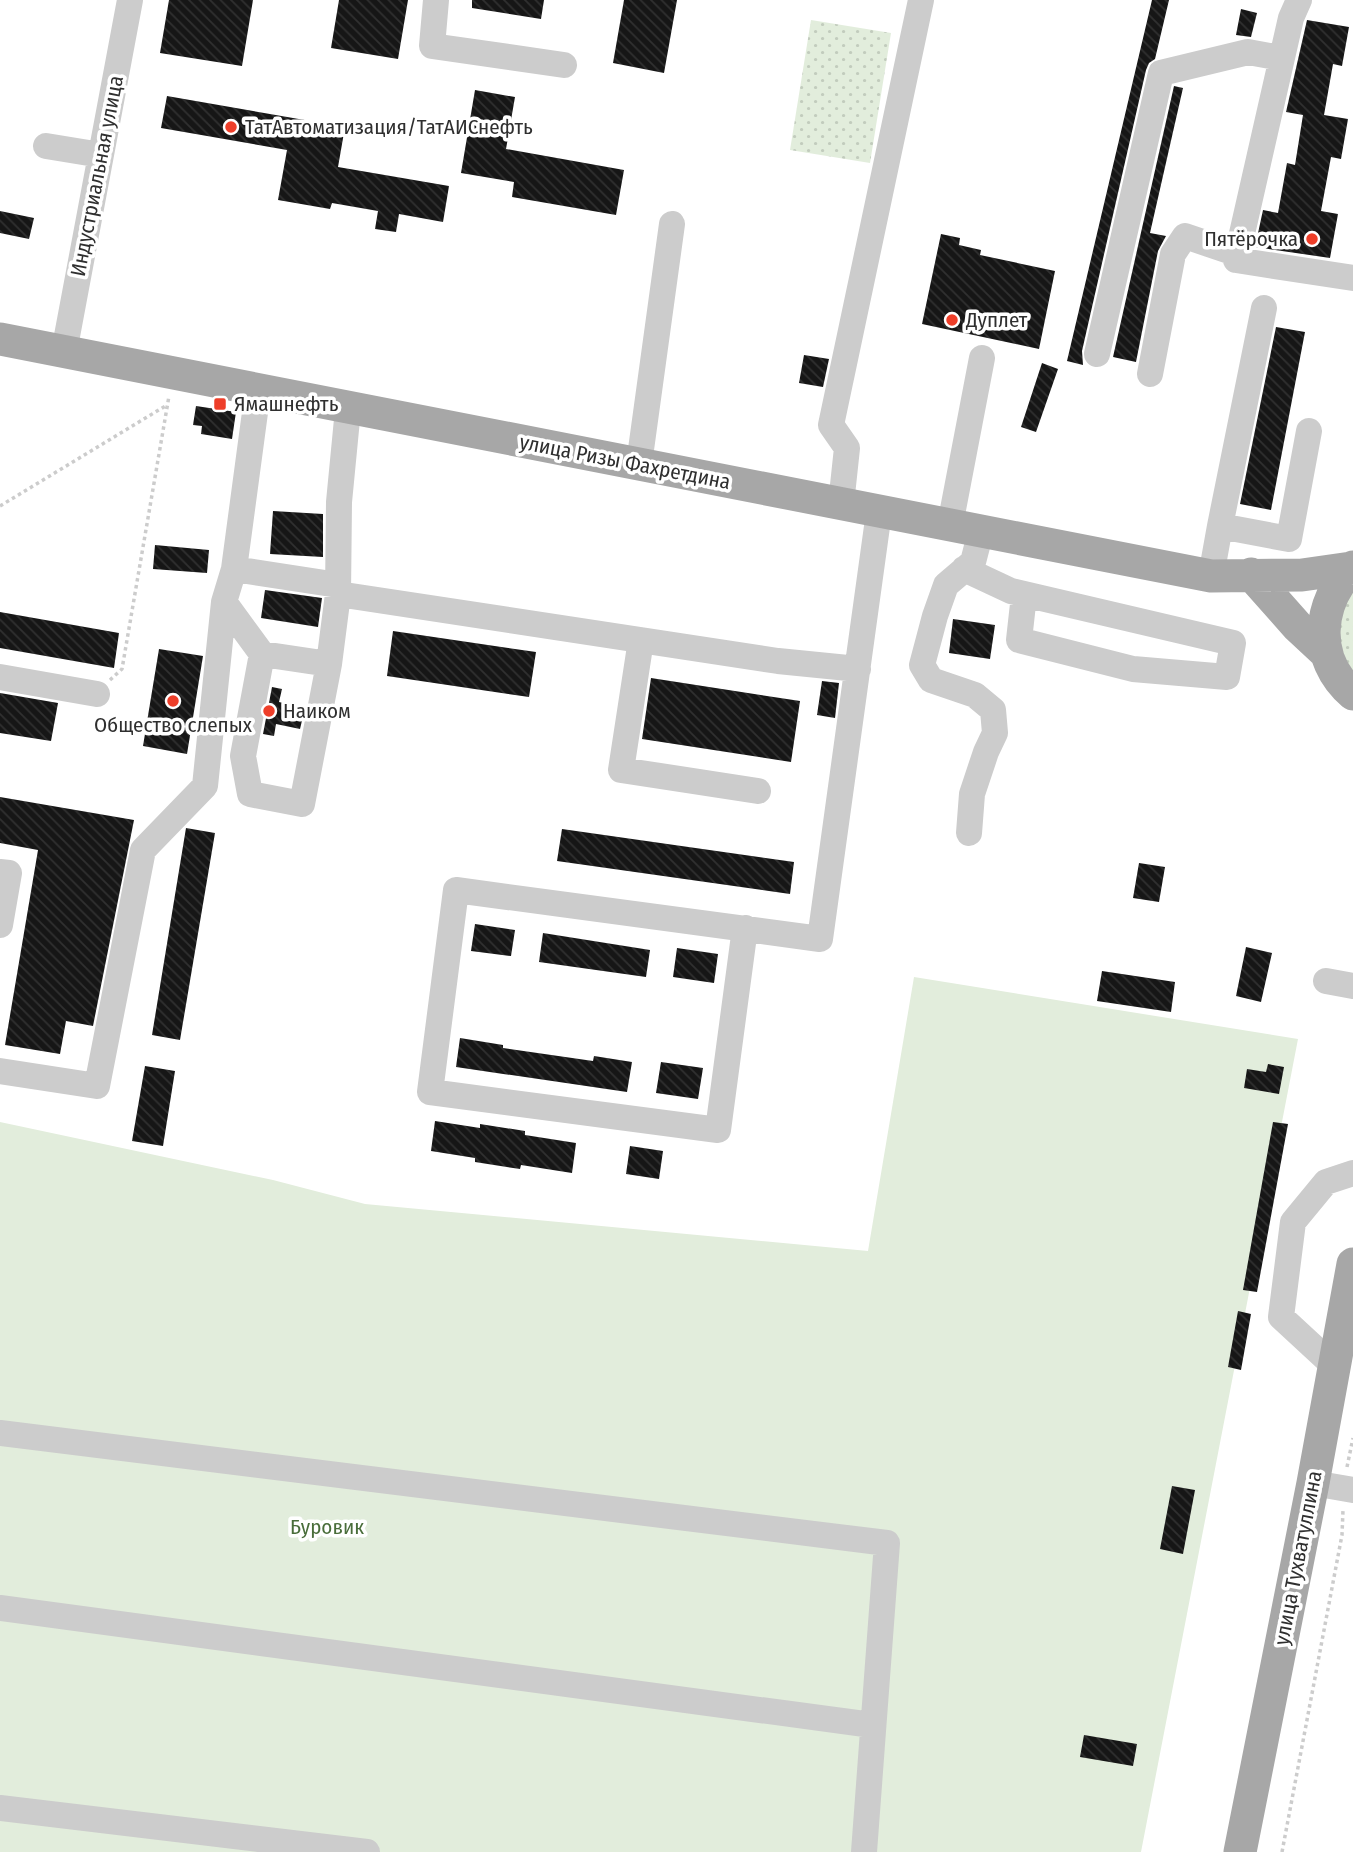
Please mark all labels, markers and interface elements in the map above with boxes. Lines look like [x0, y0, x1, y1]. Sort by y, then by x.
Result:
street label: Индустриальная улица [65, 73, 129, 279]
place label: ТатАвтоматизация/ТатАИСнефть [245, 114, 533, 140]
marker: ТатАвтоматизация/ТатАИСнефть [223, 119, 239, 135]
place label: Пятёрочка [1204, 226, 1298, 252]
marker: Пятёрочка [1304, 231, 1320, 247]
place label: Дуплет [965, 307, 1028, 333]
marker: Дуплет [944, 312, 960, 328]
place label: Ямашнефть [234, 391, 339, 417]
marker: Ямашнефть [212, 396, 228, 412]
street label: улица Ризы Фахретдина [517, 429, 733, 495]
marker: Общество слепых [165, 693, 181, 709]
place label: Наиком [283, 698, 351, 724]
marker: Наиком [261, 703, 277, 719]
place label: Общество слепых [94, 712, 253, 738]
street label: улица Тухватуллина [1268, 1469, 1328, 1647]
park label: Буровик [290, 1514, 364, 1540]

